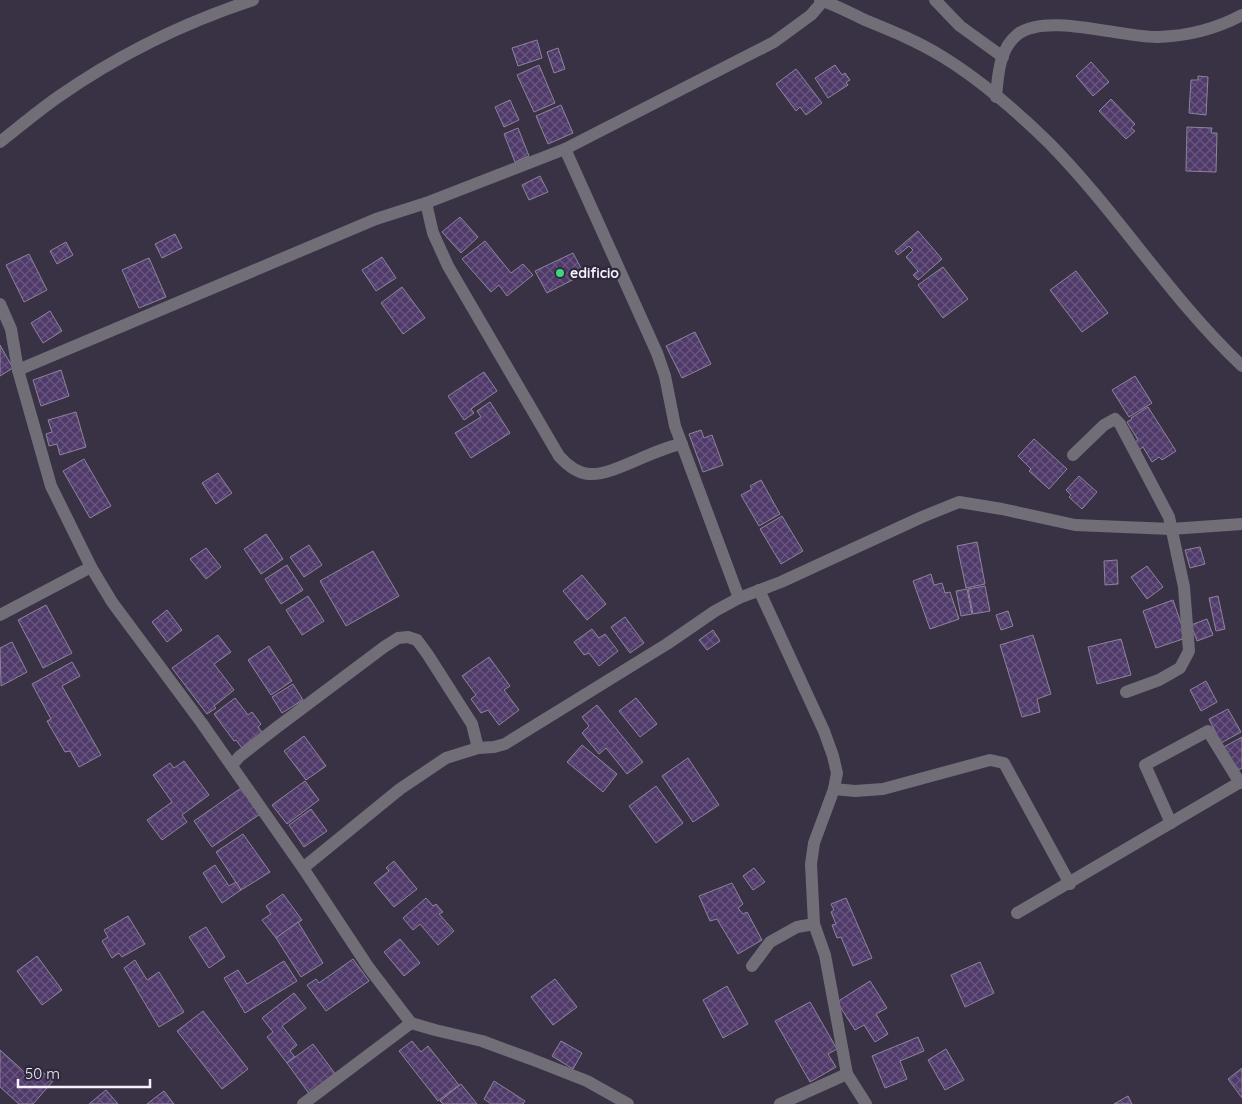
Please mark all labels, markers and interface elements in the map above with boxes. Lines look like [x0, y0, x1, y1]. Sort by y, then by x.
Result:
place label: edificio [570, 264, 619, 282]
marker: edificio [554, 267, 566, 279]
scale bar [18, 1056, 150, 1088]
text: 50 m [25, 1064, 60, 1083]

